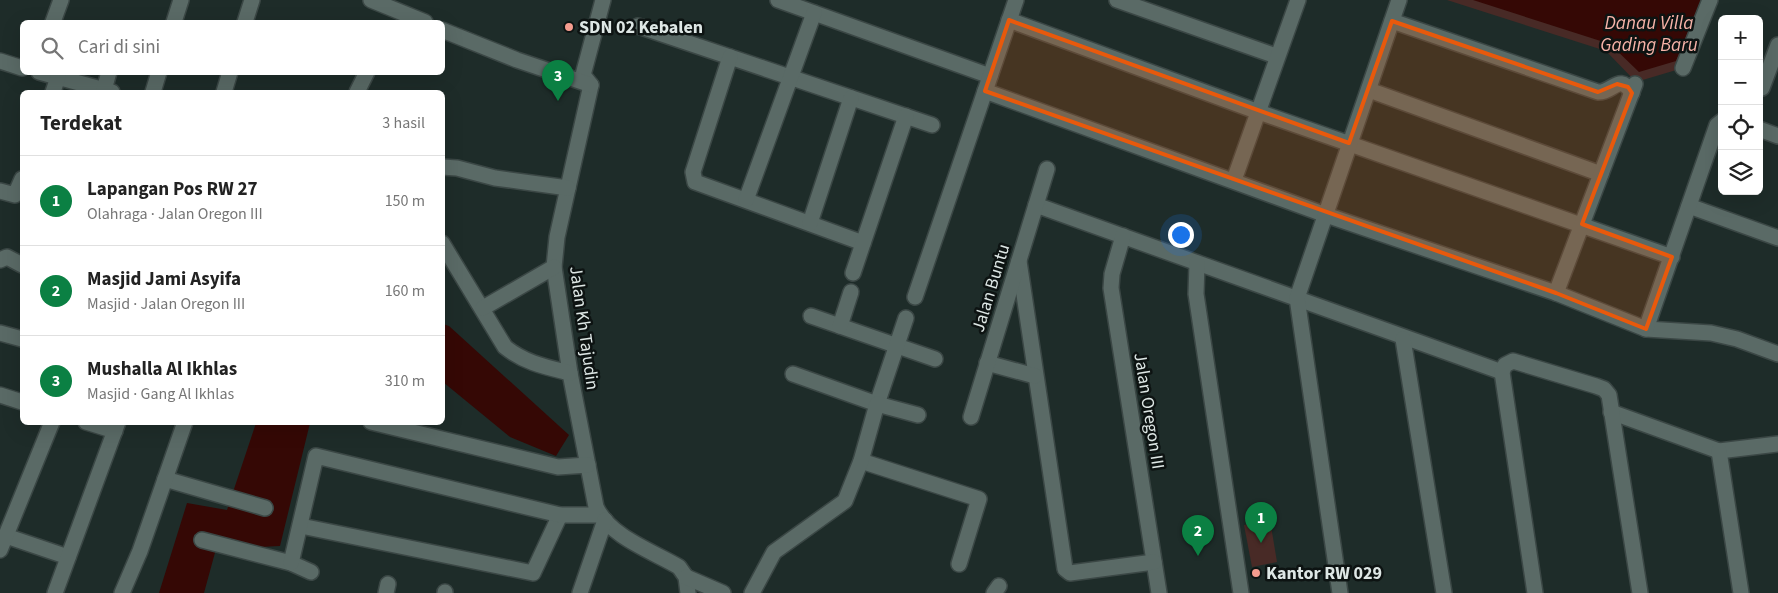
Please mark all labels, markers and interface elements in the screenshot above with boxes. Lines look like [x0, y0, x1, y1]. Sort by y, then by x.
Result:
water label: Danau Villa Gading Baru [1600, 10, 1698, 59]
place label: SDN 02 Kebalen [579, 15, 703, 40]
map controls [1718, 15, 1763, 195]
button: + [1718, 15, 1763, 60]
search box [20, 20, 445, 75]
marker: SDN 02 Kebalen [563, 21, 575, 33]
icon: search [38, 34, 66, 62]
text: Cari di sini [78, 34, 160, 61]
pin: 3 [542, 60, 574, 101]
button: − [1718, 60, 1763, 105]
button: locate [1718, 105, 1763, 150]
text: Terdekat [40, 108, 122, 138]
text: 3 hasil [382, 112, 425, 134]
button: layers [1718, 150, 1763, 195]
text: Lapangan Pos RW 27 [87, 176, 257, 203]
text: 1 [52, 190, 60, 212]
text: 150 m [385, 190, 425, 212]
text: Olahraga · Jalan Oregon III [87, 203, 263, 225]
your location [1168, 222, 1194, 248]
street label: Jalan Buntu [966, 241, 1016, 335]
street label: Jalan Kh Tajudin [563, 265, 605, 391]
text: Masjid Jami Asyifa [87, 266, 241, 293]
text: 2 [52, 280, 60, 302]
text: 160 m [385, 280, 425, 302]
text: Masjid · Jalan Oregon III [87, 293, 245, 315]
street label: Jalan Oregon III [1127, 351, 1171, 471]
text: Mushalla Al Ikhlas [87, 356, 237, 383]
text: 3 [52, 370, 60, 392]
text: 310 m [385, 370, 425, 392]
text: Masjid · Gang Al Ikhlas [87, 383, 234, 405]
pin: 1 [1245, 502, 1277, 543]
pin: 2 [1182, 515, 1214, 556]
place label: Kantor RW 029 [1266, 561, 1382, 586]
marker: Kantor RW 029 [1250, 567, 1262, 579]

